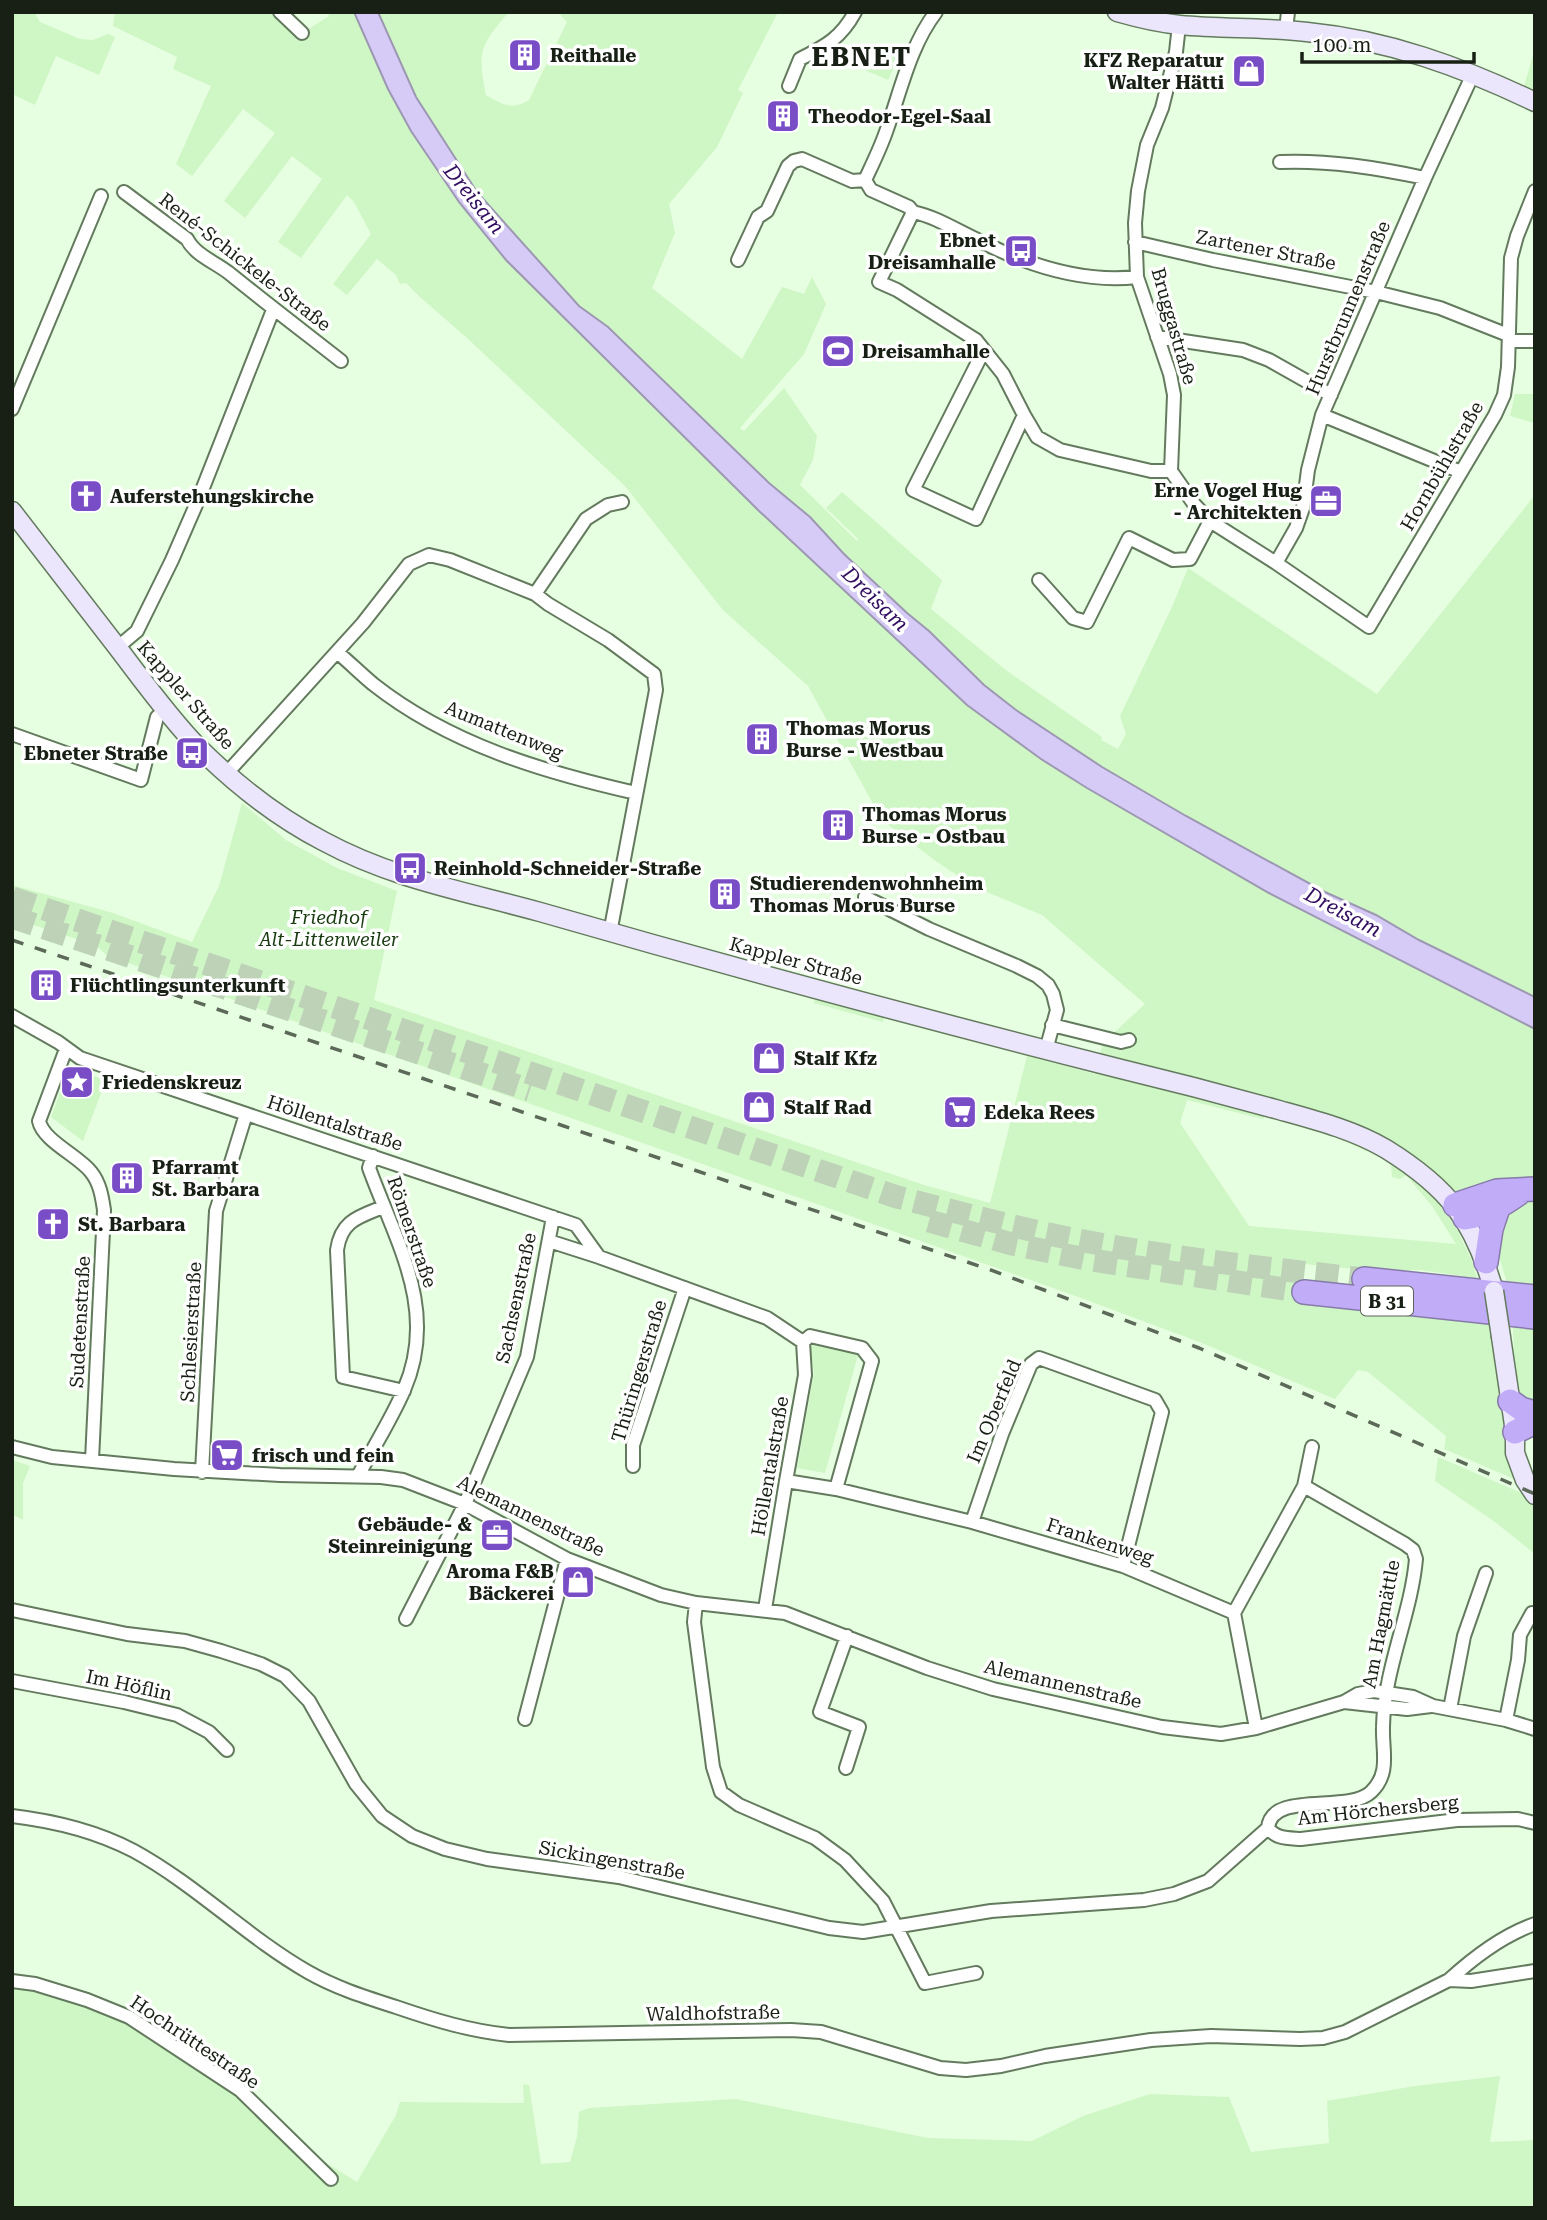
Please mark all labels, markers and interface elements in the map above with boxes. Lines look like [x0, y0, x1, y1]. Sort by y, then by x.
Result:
scale bar [1302, 21, 1474, 65]
text: 100 m [1312, 33, 1372, 57]
building icon: Reithalle [506, 36, 544, 74]
district label: EBNET [812, 42, 912, 72]
place label: Reithalle [550, 44, 636, 67]
place label: KFZ Reparatur Walter Hätti [1083, 49, 1224, 94]
shop icon: KFZ Reparatur Walter Hätti [1230, 52, 1268, 90]
building icon: Theodor-Egel-Saal [764, 97, 802, 135]
place label: Theodor-Egel-Saal [808, 105, 991, 128]
water label: Dreisam [438, 159, 509, 239]
street label: René-Schickele-Straße [155, 188, 335, 336]
street label: Hurstbrunnenstraße [1301, 217, 1395, 399]
street label: Zartener Straße [1194, 225, 1338, 275]
place label: Ebnet Dreisamhalle [868, 229, 996, 274]
bus stop icon: Ebnet Dreisamhalle [1002, 232, 1040, 270]
street label: Bruggastraße [1146, 265, 1202, 387]
sports icon: Dreisamhalle [819, 332, 857, 370]
place label: Dreisamhalle [862, 340, 990, 363]
street label: Hornbühlstraße [1396, 397, 1488, 535]
church icon: Auferstehungskirche [67, 477, 105, 515]
place label: Erne Vogel Hug - Architekten [1154, 479, 1302, 524]
office icon: Erne Vogel Hug - Architekten [1307, 482, 1345, 520]
place label: Auferstehungskirche [110, 485, 314, 508]
water label: Dreisam [836, 561, 913, 636]
street label: Kappler Straße [132, 636, 240, 754]
street label: Aumattenweg [442, 696, 567, 764]
place label: Thomas Morus Burse - Westbau [786, 717, 944, 762]
building icon: Thomas Morus Burse - Westbau [743, 720, 781, 758]
bus stop icon: Ebneter Straße [173, 734, 211, 772]
place label: Ebneter Straße [24, 742, 168, 765]
place label: Thomas Morus Burse - Ostbau [862, 803, 1007, 848]
building icon: Thomas Morus Burse - Ostbau [819, 806, 857, 844]
bus stop icon: Reinhold-Schneider-Straße [391, 849, 429, 887]
place label: Reinhold-Schneider-Straße [434, 857, 701, 880]
place label: Studierendenwohnheim Thomas Morus Burse [750, 872, 984, 917]
building icon: Studierendenwohnheim Thomas Morus Burse [706, 875, 744, 913]
water label: Dreisam [1300, 882, 1385, 942]
park label: Friedhof Alt-Littenweiler [258, 906, 399, 951]
street label: Kappler Straße [727, 932, 865, 990]
building icon: Flüchtlingsunterkunft [27, 966, 65, 1004]
place label: Flüchtlingsunterkunft [70, 974, 286, 997]
shop icon: Stalf Kfz [750, 1039, 788, 1077]
place label: Stalf Kfz [794, 1047, 877, 1070]
place icon: Friedenskreuz [58, 1063, 96, 1101]
place label: Friedenskreuz [102, 1071, 242, 1094]
shop icon: Stalf Rad [740, 1088, 778, 1126]
street label: Höllentalstraße [264, 1090, 406, 1156]
supermarket icon: Edeka Rees [941, 1093, 979, 1131]
place label: Stalf Rad [784, 1096, 872, 1119]
place label: Edeka Rees [984, 1101, 1095, 1124]
place label: Pfarramt St. Barbara [152, 1156, 259, 1201]
building icon: Pfarramt St. Barbara [108, 1159, 146, 1197]
street label: Römerstraße [382, 1173, 442, 1291]
church icon: St. Barbara [34, 1205, 72, 1243]
place label: St. Barbara [78, 1213, 185, 1236]
street label: Sachsenstraße [491, 1231, 541, 1365]
street label: Sudetenstraße [65, 1255, 95, 1389]
street label: Schlesierstraße [176, 1261, 206, 1403]
road number: B 31 [1361, 1286, 1413, 1316]
street label: Thüringerstraße [606, 1297, 672, 1445]
street label: Im Oberfeld [962, 1356, 1026, 1466]
street label: Höllentalstraße [746, 1394, 794, 1538]
supermarket icon: frisch und fein [208, 1436, 246, 1474]
place label: frisch und fein [252, 1444, 394, 1467]
street label: Alemannenstraße [454, 1470, 608, 1562]
place label: Gebäude- & Steinreinigung [328, 1513, 472, 1558]
street label: Frankenweg [1043, 1513, 1157, 1569]
office icon: Gebäude- & Steinreinigung [478, 1516, 516, 1554]
street label: Am Hagmättle [1357, 1558, 1405, 1690]
place label: Aroma F&B Bäckerei [446, 1560, 554, 1605]
shop icon: Aroma F&B Bäckerei [559, 1563, 597, 1601]
street label: Alemannenstraße [982, 1655, 1144, 1713]
street label: Im Höflin [84, 1665, 174, 1705]
street label: Am Hörchersberg [1296, 1790, 1460, 1830]
street label: Sickingenstraße [537, 1836, 687, 1884]
street label: Hochrüttestraße [126, 1990, 264, 2094]
street label: Waldhofstraße [646, 2000, 780, 2026]

